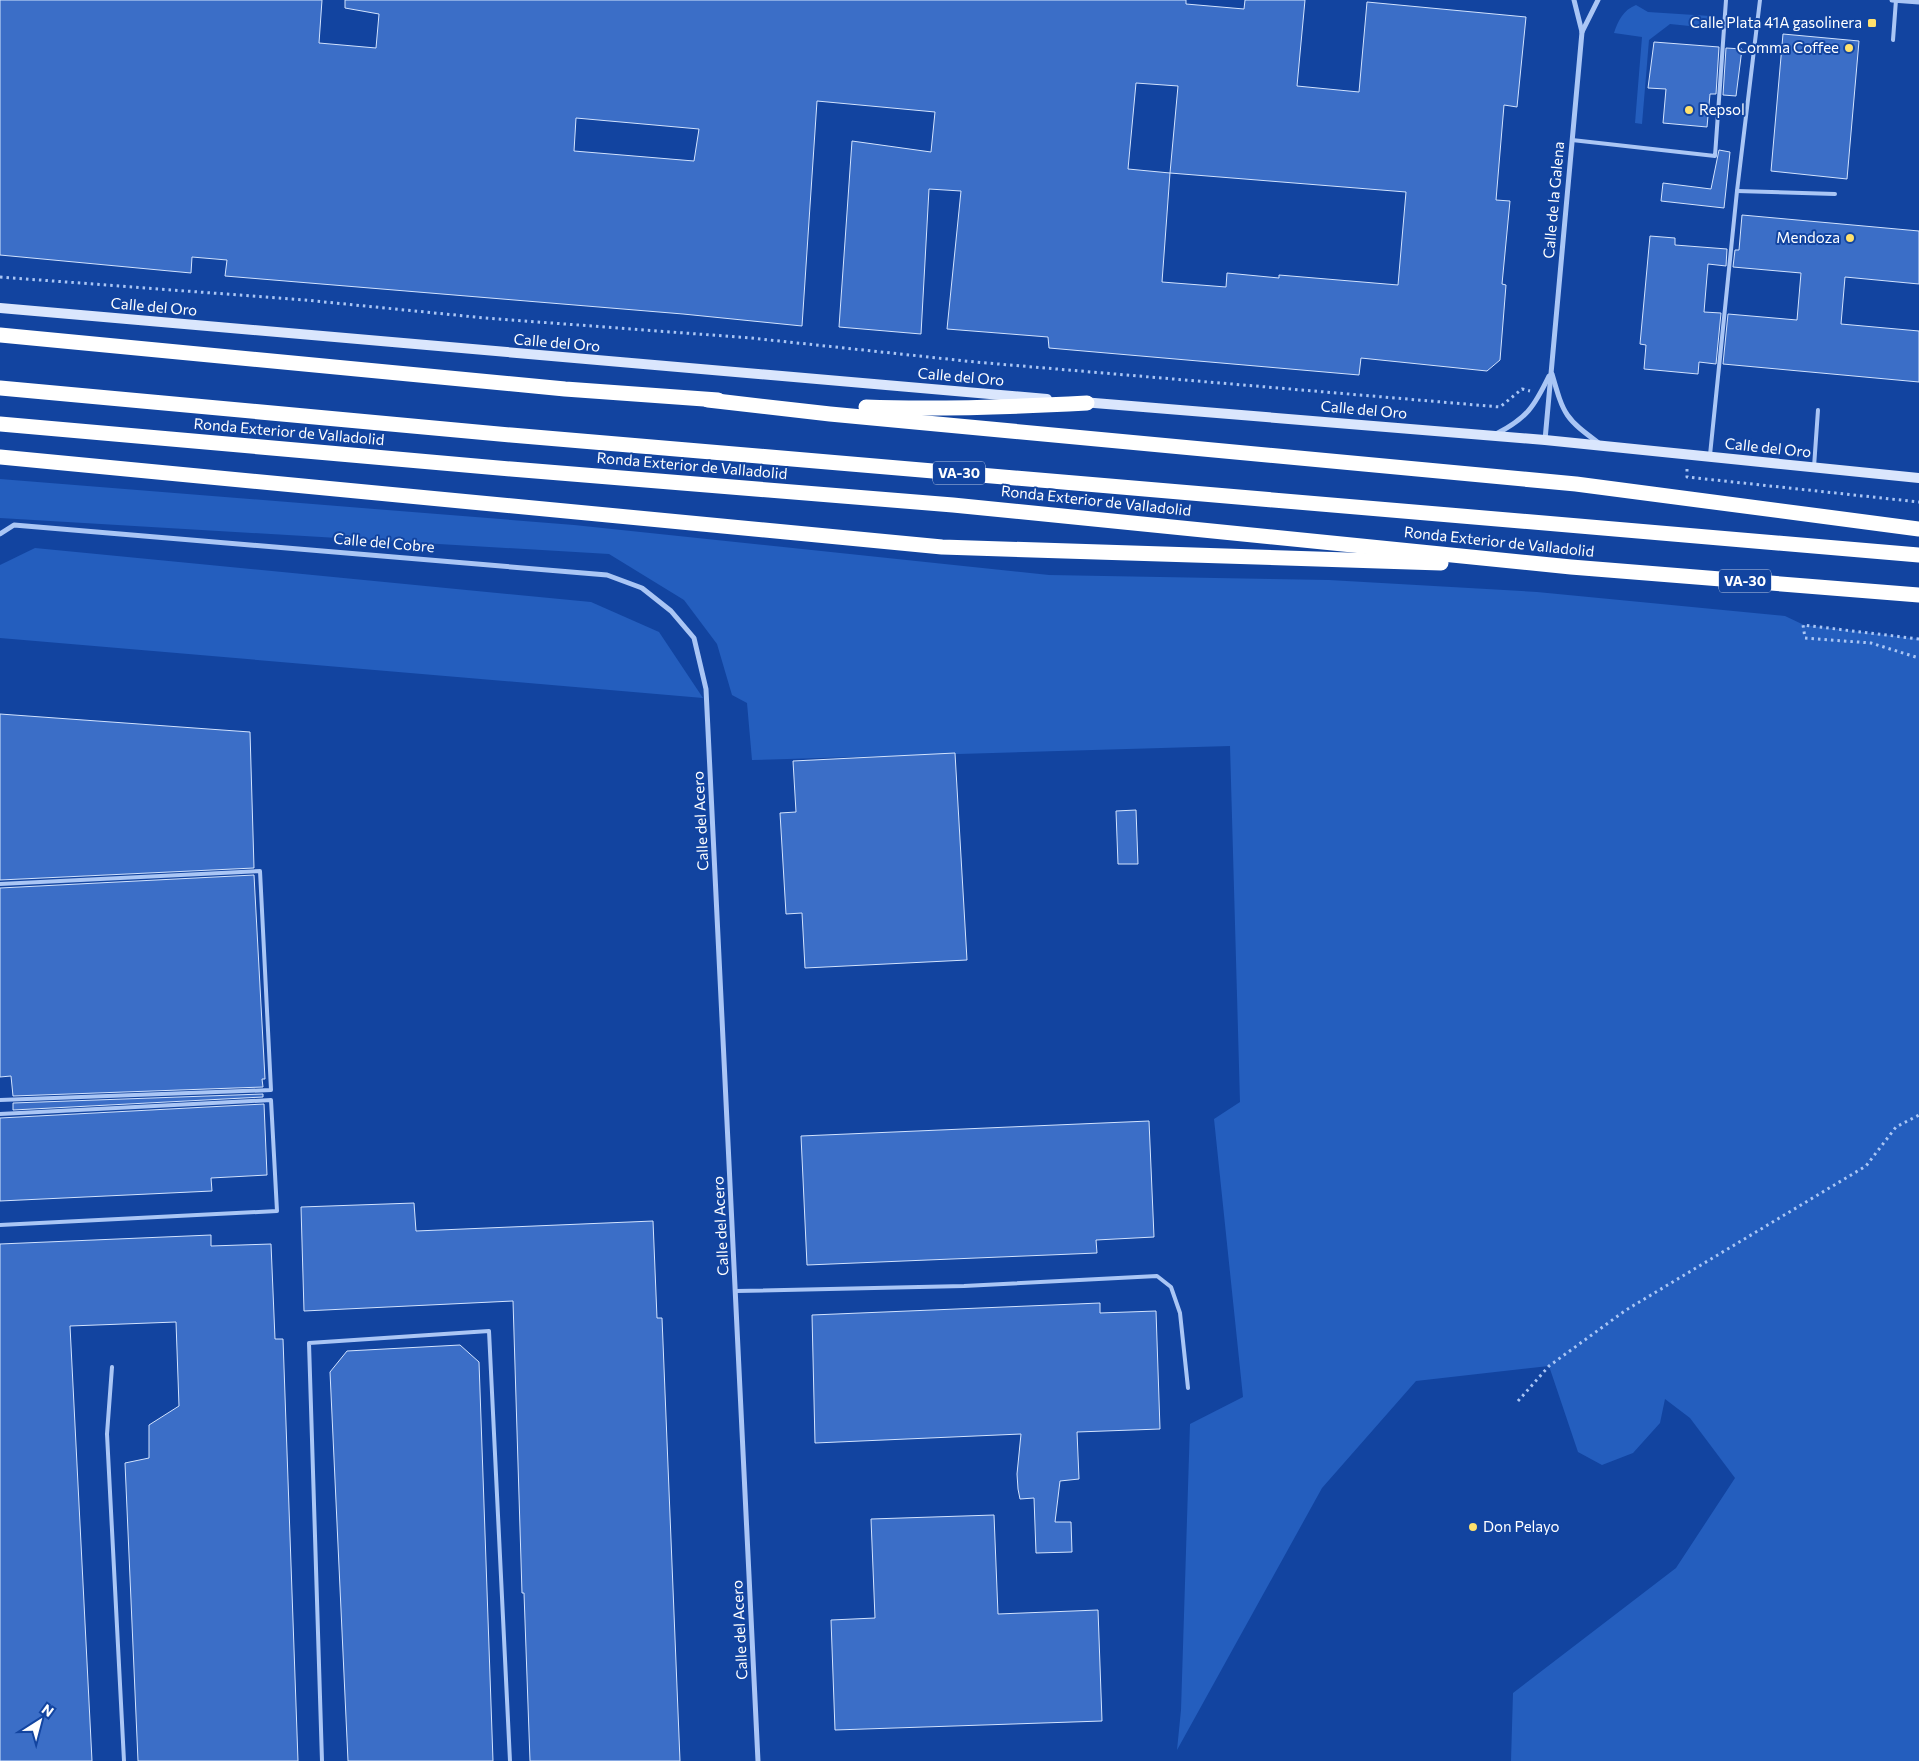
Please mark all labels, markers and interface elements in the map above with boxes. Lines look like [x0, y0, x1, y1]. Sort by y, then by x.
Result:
place label: Calle Plata 41A gasolinera [1690, 13, 1862, 31]
marker: Calle Plata 41A gasolinera [1866, 17, 1878, 29]
place label: Comma Coffee [1737, 38, 1839, 56]
marker: Comma Coffee [1843, 42, 1855, 54]
place label: Repsol [1699, 100, 1745, 118]
marker: Repsol [1683, 104, 1695, 116]
street label: Calle de la Galena [1539, 141, 1567, 259]
place label: Mendoza [1776, 228, 1840, 246]
marker: Mendoza [1844, 232, 1856, 244]
street label: Calle del Oro [110, 293, 198, 319]
street label: Calle del Oro [513, 329, 601, 355]
street label: Calle del Oro [917, 363, 1005, 389]
street label: Calle del Oro [1320, 396, 1408, 422]
street label: Ronda Exterior de Valladolid [193, 414, 385, 448]
street label: Calle del Oro [1724, 434, 1812, 460]
street label: Ronda Exterior de Valladolid [596, 448, 788, 482]
road number: VA-30 [933, 462, 985, 484]
street label: Ronda Exterior de Valladolid [1000, 481, 1192, 519]
street label: Ronda Exterior de Valladolid [1403, 522, 1595, 560]
street label: Calle del Cobre [333, 529, 436, 555]
road number: VA-30 [1719, 570, 1771, 592]
street label: Calle del Acero [688, 771, 712, 871]
street label: Calle del Acero [708, 1176, 732, 1276]
place label: Don Pelayo [1483, 1517, 1560, 1535]
marker: Don Pelayo [1467, 1521, 1479, 1533]
street label: Calle del Acero [727, 1580, 751, 1680]
north arrow [15, 1696, 65, 1746]
text: N [39, 1700, 57, 1720]

